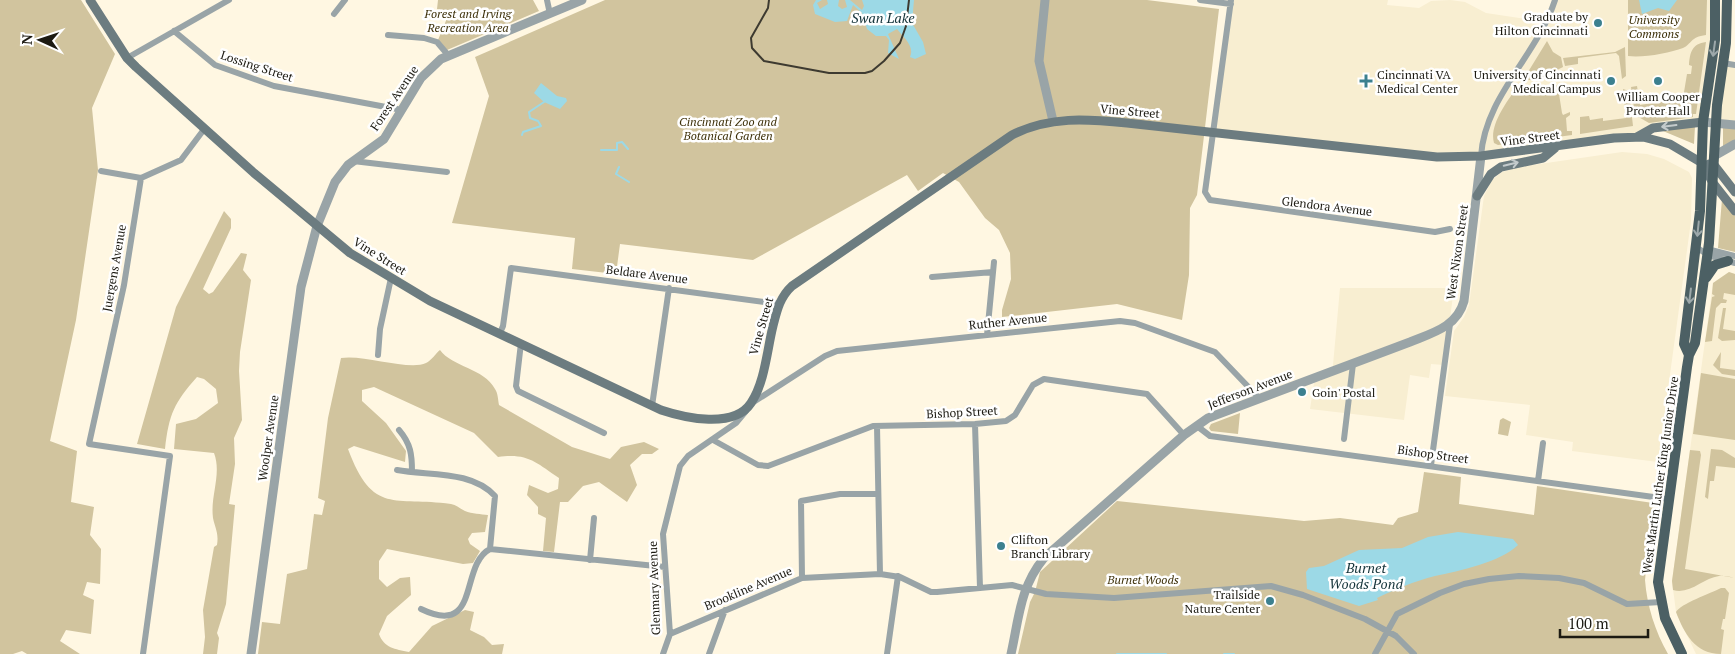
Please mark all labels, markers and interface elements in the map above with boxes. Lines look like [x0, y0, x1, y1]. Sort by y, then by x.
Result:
park label: Forest and Irving Recreation Area [424, 6, 513, 35]
water label: Swan Lake [851, 8, 915, 27]
place label: Graduate by Hilton Cincinnati [1495, 9, 1589, 38]
park label: University Commons [1628, 12, 1680, 41]
north arrow [15, 15, 65, 65]
marker: Graduate by Hilton Cincinnati [1592, 17, 1604, 29]
text: N [17, 33, 36, 45]
one-way arrow [1709, 40, 1719, 56]
street label: Lossing Street [219, 47, 296, 85]
street label: Forest Avenue [367, 63, 421, 133]
place label: Cincinnati VA Medical Center [1377, 67, 1458, 96]
place label: University of Cincinnati Medical Campus [1474, 67, 1601, 96]
marker: Cincinnati VA Medical Center [1359, 74, 1373, 88]
marker: University of Cincinnati Medical Campus [1605, 75, 1617, 87]
marker: William Cooper Procter Hall [1652, 75, 1664, 87]
place label: William Cooper Procter Hall [1616, 89, 1700, 118]
street label: Vine Street [1099, 101, 1161, 121]
park label: Cincinnati Zoo and Botanical Garden [679, 114, 777, 143]
one-way arrow [1661, 121, 1677, 131]
street label: Vine Street [1499, 127, 1561, 149]
one-way arrow [1503, 159, 1519, 168]
street label: Glendora Avenue [1281, 193, 1373, 219]
street label: West Nixon Street [1443, 203, 1471, 301]
one-way arrow [1693, 221, 1703, 237]
street label: Juergens Avenue [99, 223, 129, 313]
street label: Vine Street [351, 234, 410, 279]
street label: Beldare Avenue [605, 262, 689, 286]
one-way arrow [1685, 287, 1695, 303]
street label: Vine Street [746, 295, 777, 357]
street label: Ruther Avenue [968, 309, 1048, 333]
street label: Jefferson Avenue [1205, 366, 1295, 412]
street label: West Martin Luther King Junior Drive [1639, 375, 1681, 575]
place label: Goin' Postal [1312, 385, 1376, 400]
marker: Goin' Postal [1296, 386, 1308, 398]
street label: Woolper Avenue [255, 394, 281, 482]
street label: Bishop Street [926, 403, 999, 421]
street label: Bishop Street [1397, 442, 1470, 466]
place label: Clifton Branch Library [1011, 532, 1091, 561]
marker: Clifton Branch Library [995, 540, 1007, 552]
street label: Glenmary Avenue [645, 541, 663, 635]
water label: Burnet Woods Pond [1329, 558, 1403, 593]
street label: Brookline Avenue [702, 563, 794, 613]
park label: Burnet Woods [1106, 572, 1179, 587]
place label: Trailside Nature Center [1185, 587, 1260, 616]
marker: Trailside Nature Center [1264, 595, 1276, 607]
scale bar [1560, 606, 1648, 638]
text: 100 m [1568, 613, 1609, 633]

